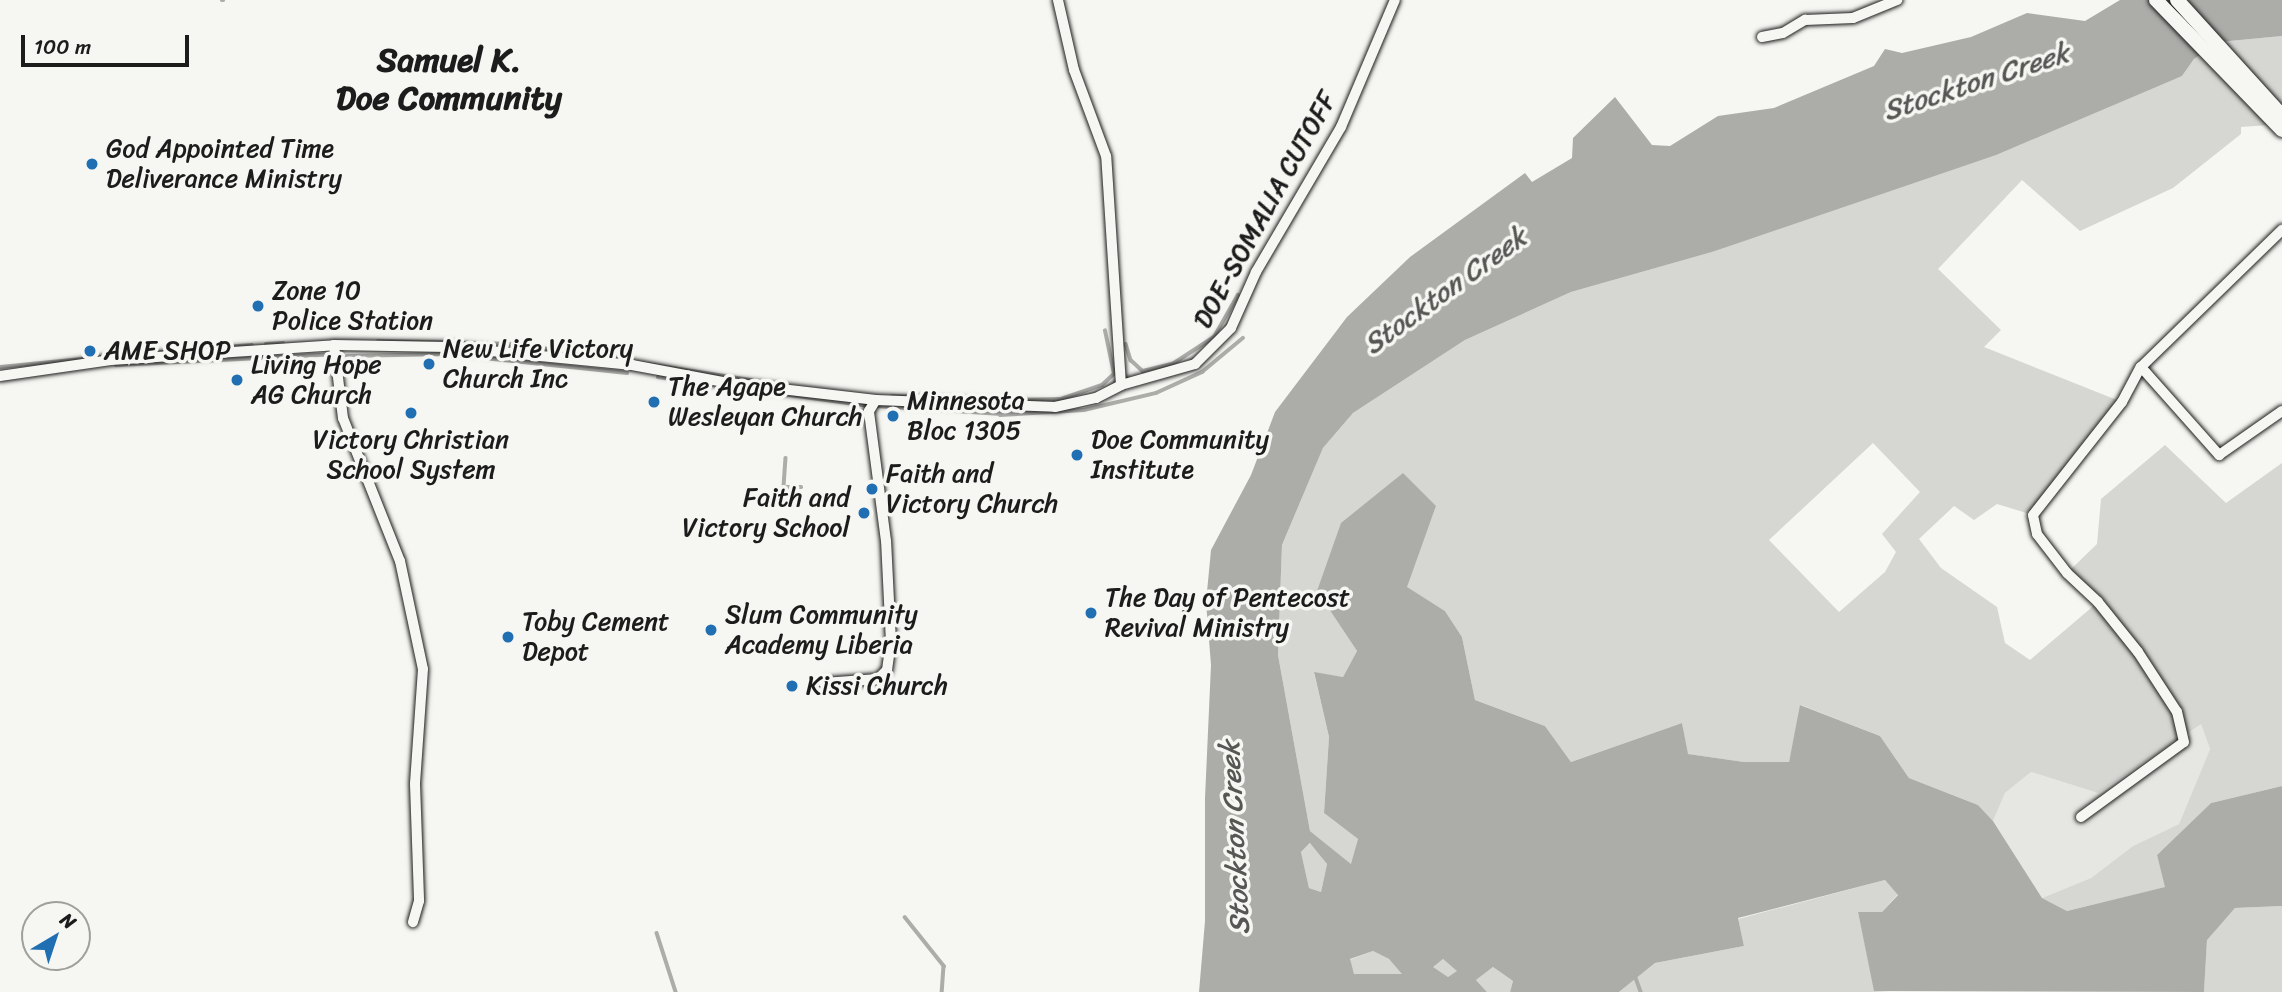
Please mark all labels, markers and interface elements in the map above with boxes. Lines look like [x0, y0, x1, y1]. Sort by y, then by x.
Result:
scale bar [24, 21, 192, 65]
text: 100 m [34, 28, 91, 66]
water label: Stockton Creek [1878, 36, 2074, 128]
district label: Samuel K. Doe Community [336, 41, 562, 119]
street label: DOE-SOMALIA CUTOFF [1187, 86, 1343, 334]
place label: God Appointed Time Deliverance Ministry [106, 133, 341, 194]
marker: God Appointed Time Deliverance Ministry [84, 156, 100, 172]
water label: Stockton Creek [1357, 220, 1533, 362]
place label: Zone 10 Police Station [272, 275, 434, 336]
marker: Zone 10 Police Station [250, 298, 266, 314]
place label: New Life Victory Church Inc [443, 333, 634, 394]
place label: AME SHOP [104, 335, 230, 367]
marker: AME SHOP [82, 343, 98, 359]
place label: Living Hope AG Church [251, 349, 382, 410]
marker: New Life Victory Church Inc [421, 356, 437, 372]
place label: The Agape Wesleyan Church [668, 371, 862, 432]
marker: Living Hope AG Church [229, 372, 245, 388]
place label: Minnesota Bloc 1305 [907, 385, 1025, 446]
marker: The Agape Wesleyan Church [646, 394, 662, 410]
marker: Victory Christian School System [403, 405, 419, 421]
marker: Minnesota Bloc 1305 [885, 408, 901, 424]
place label: Victory Christian School System [313, 424, 509, 486]
place label: Doe Community Institute [1091, 424, 1269, 486]
marker: Doe Community Institute [1069, 447, 1085, 463]
place label: Faith and Victory Church [886, 458, 1058, 520]
marker: Faith and Victory Church [864, 481, 880, 497]
place label: Faith and Victory School [682, 482, 850, 544]
marker: Faith and Victory School [856, 505, 872, 521]
place label: The Day of Pentecost Revival Ministry [1105, 582, 1351, 644]
place label: Slum Community Academy Liberia [725, 599, 919, 660]
marker: The Day of Pentecost Revival Ministry [1083, 605, 1099, 621]
place label: Toby Cement Depot [522, 606, 669, 668]
marker: Slum Community Academy Liberia [703, 622, 719, 638]
marker: Toby Cement Depot [500, 629, 516, 645]
place label: Kissi Church [806, 670, 948, 702]
marker: Kissi Church [784, 678, 800, 694]
water label: Stockton Creek [1213, 740, 1257, 936]
north arrow [21, 901, 91, 971]
text: N [53, 904, 84, 938]

